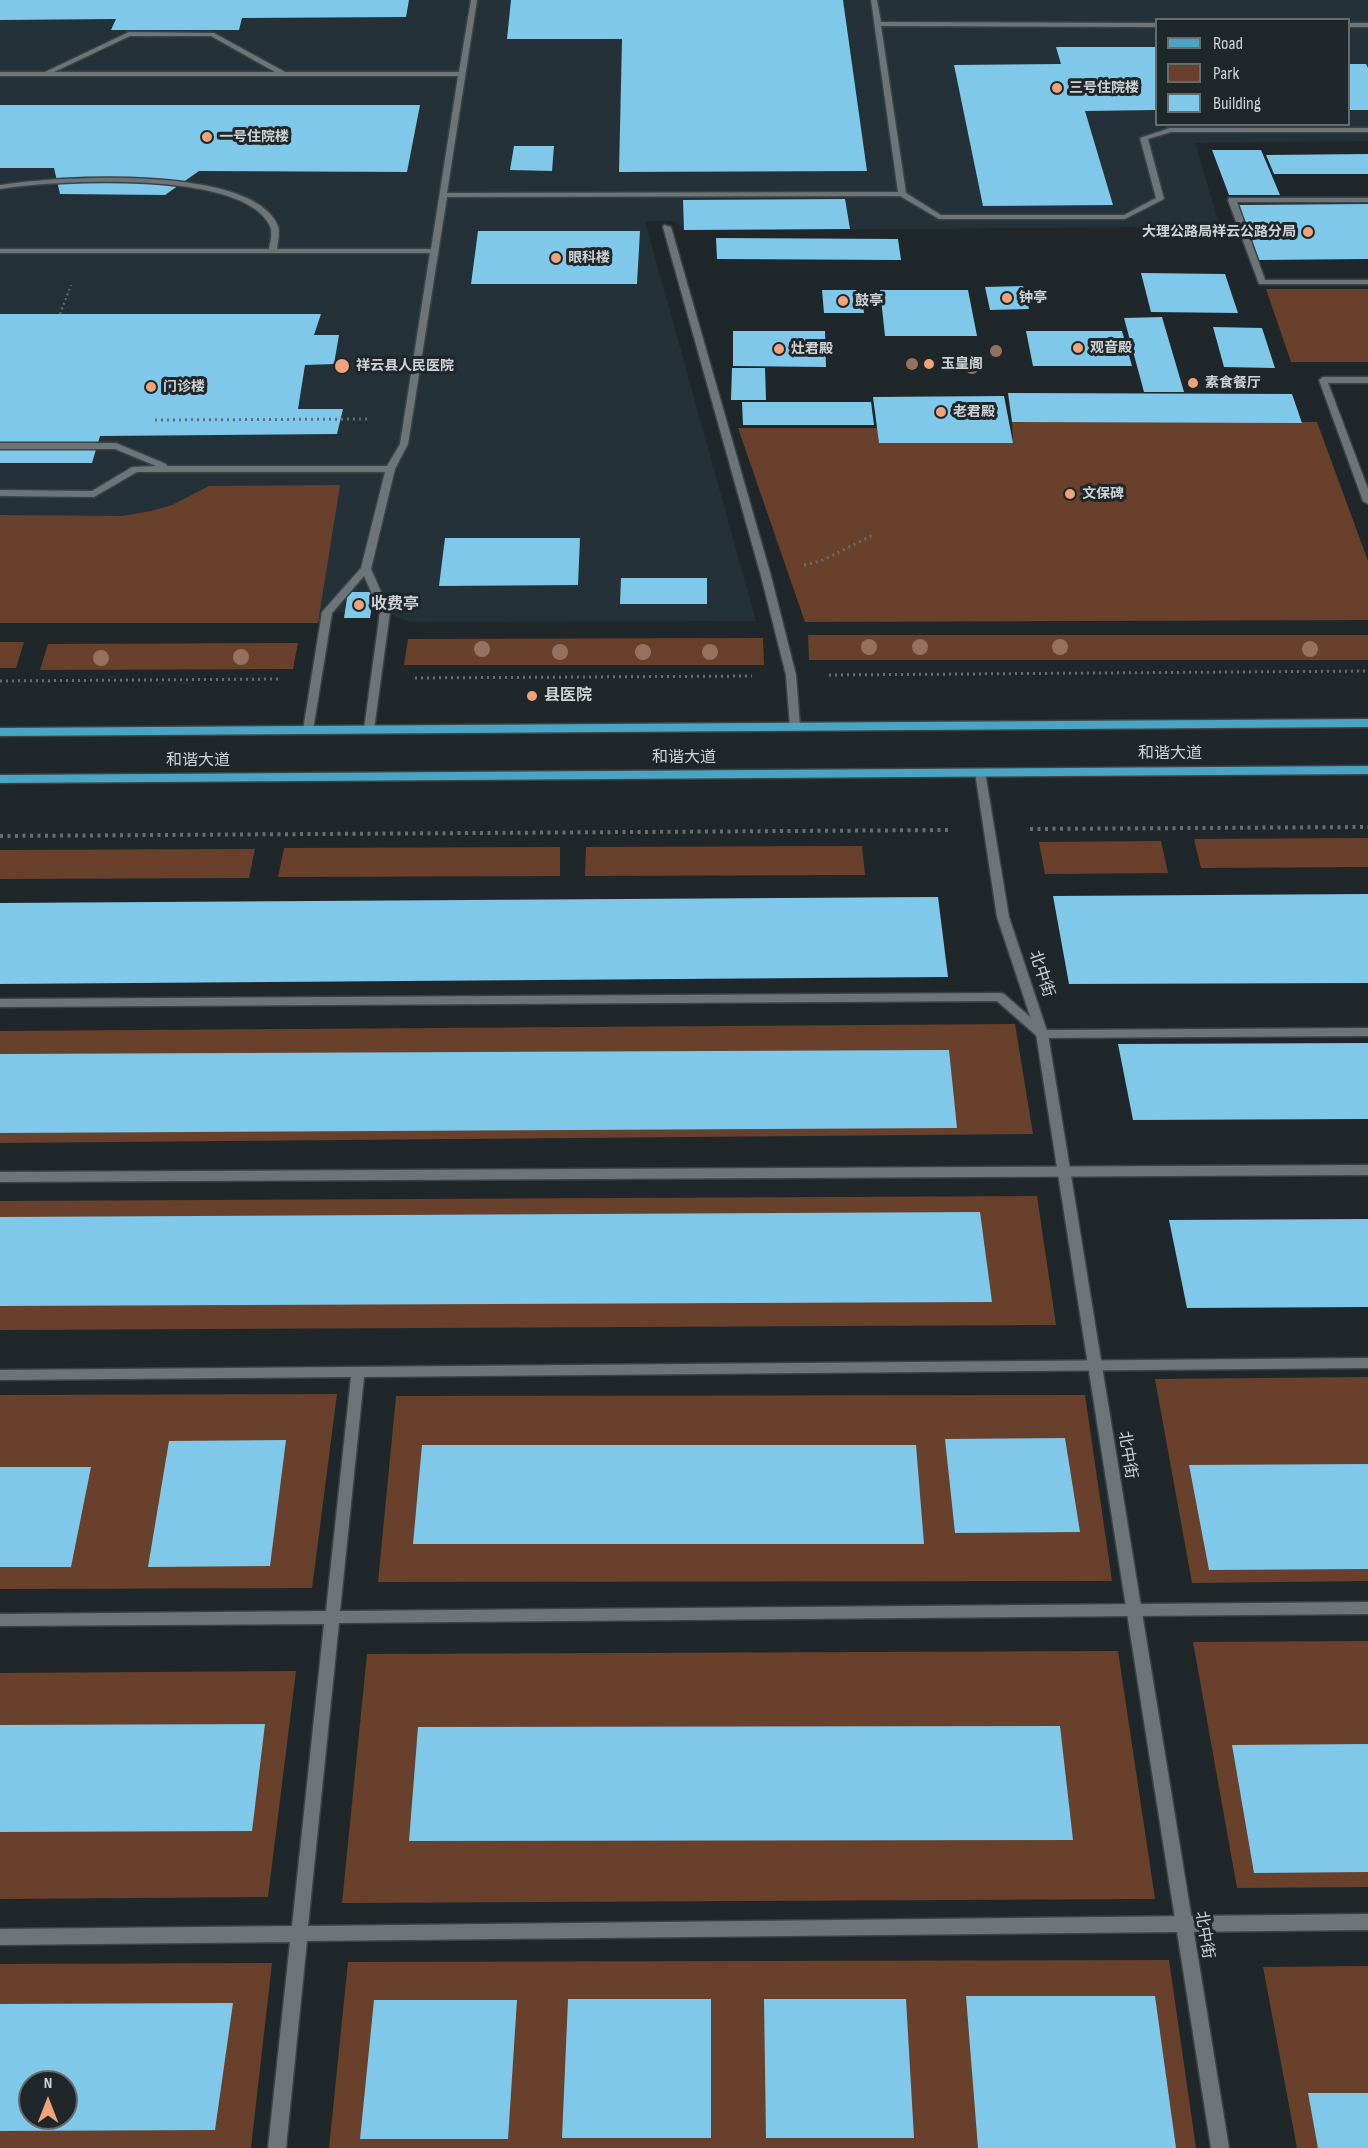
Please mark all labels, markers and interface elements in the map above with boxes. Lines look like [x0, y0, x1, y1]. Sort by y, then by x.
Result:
legend [1155, 18, 1350, 126]
text: Road [1213, 33, 1243, 54]
text: Park [1213, 63, 1239, 84]
place label: 三号住院楼 [1069, 80, 1139, 96]
marker: 三号住院楼 [1050, 81, 1064, 95]
text: Building [1213, 93, 1261, 114]
place label: 一号住院楼 [219, 129, 289, 145]
marker: 一号住院楼 [200, 130, 214, 144]
place label: 大理公路局祥云公路分局 [1142, 224, 1296, 240]
marker: 大理公路局祥云公路分局 [1301, 225, 1315, 239]
place label: 眼科楼 [568, 250, 610, 266]
marker: 眼科楼 [549, 251, 563, 265]
place label: 钟亭 [1019, 290, 1047, 306]
marker: 钟亭 [1000, 291, 1014, 305]
place label: 鼓亭 [855, 293, 883, 309]
marker: 鼓亭 [836, 294, 850, 308]
place label: 观音殿 [1090, 340, 1132, 356]
place label: 灶君殿 [791, 341, 833, 357]
marker: 观音殿 [1071, 341, 1085, 355]
marker: 灶君殿 [772, 342, 786, 356]
place label: 玉皇阁 [941, 356, 983, 372]
marker: 祥云县人民医院 [333, 357, 351, 375]
marker: 玉皇阁 [922, 357, 936, 371]
place label: 祥云县人民医院 [356, 358, 454, 374]
place label: 素食餐厅 [1205, 375, 1261, 391]
marker: 素食餐厅 [1186, 376, 1200, 390]
place label: 门诊楼 [163, 379, 205, 395]
marker: 门诊楼 [144, 380, 158, 394]
place label: 老君殿 [953, 404, 995, 420]
marker: 老君殿 [934, 405, 948, 419]
place label: 文保碑 [1082, 486, 1124, 502]
marker: 文保碑 [1063, 487, 1077, 501]
place label: 收费亭 [371, 595, 419, 615]
marker: 收费亭 [352, 598, 366, 612]
place label: 县医院 [544, 686, 592, 706]
marker: 县医院 [525, 689, 539, 703]
street label: 和谐大道 [1138, 744, 1202, 764]
street label: 和谐大道 [652, 748, 716, 768]
street label: 和谐大道 [166, 751, 230, 771]
street label: 北中街 [1024, 948, 1058, 1000]
street label: 北中街 [1114, 1430, 1140, 1480]
street label: 北中街 [1191, 1910, 1217, 1960]
north arrow [18, 2070, 78, 2130]
text: N [44, 2074, 52, 2093]

